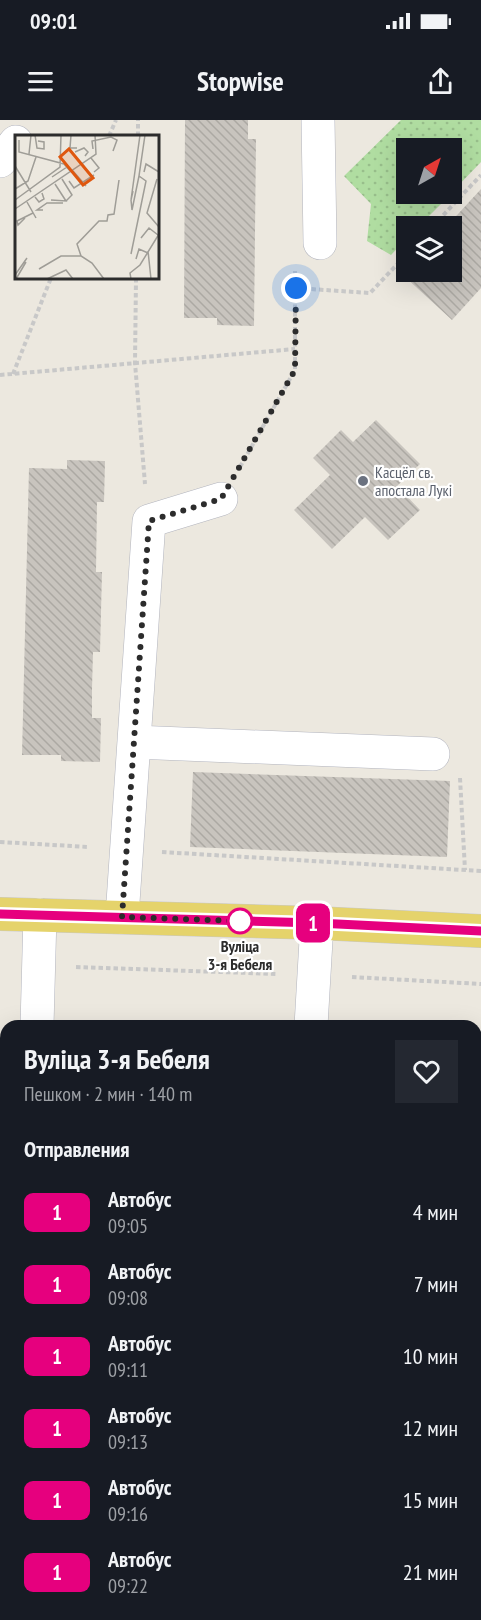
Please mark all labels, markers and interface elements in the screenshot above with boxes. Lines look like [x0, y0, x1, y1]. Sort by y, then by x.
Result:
text: 09:01 [30, 7, 78, 35]
text: Stopwise [197, 64, 284, 98]
icon: menu [24, 65, 57, 98]
icon: share [424, 65, 457, 98]
inset map [15, 135, 159, 279]
north arrow [396, 138, 462, 204]
map controls [396, 138, 462, 282]
button: layers [396, 216, 462, 282]
your location [281, 273, 311, 303]
place label: Касцёл св. апостала Лукі [375, 462, 452, 500]
marker: Касцёл св. апостала Лукі [356, 474, 370, 488]
line badge: 1 [294, 904, 332, 942]
marker: Вуліца 3-я Бебеля [227, 908, 253, 934]
text: 1 [308, 910, 318, 937]
place label: Вуліца 3-я Бебеля [208, 936, 272, 974]
text: Вуліца 3-я Бебеля [24, 1040, 210, 1077]
button: heart [395, 1040, 458, 1103]
text: Пешком · 2 мин · 140 m [24, 1081, 192, 1107]
text: Отправления [24, 1135, 130, 1163]
text: Автобус [108, 1185, 171, 1213]
text: 4 мин [413, 1198, 458, 1226]
text: 1 [52, 1199, 62, 1226]
text: 09:05 [108, 1213, 148, 1239]
text: Автобус [108, 1257, 171, 1285]
text: 7 мин [414, 1270, 458, 1298]
text: 1 [52, 1271, 62, 1298]
text: 09:08 [108, 1285, 148, 1311]
text: Автобус [108, 1329, 171, 1357]
text: 10 мин [403, 1342, 458, 1370]
text: 1 [52, 1343, 62, 1370]
text: 09:11 [108, 1357, 148, 1383]
text: Автобус [108, 1401, 171, 1429]
text: 12 мин [403, 1414, 458, 1442]
text: 1 [52, 1415, 62, 1442]
text: 09:13 [108, 1429, 148, 1455]
text: Автобус [108, 1473, 171, 1501]
text: 15 мин [403, 1486, 458, 1514]
text: 1 [52, 1487, 62, 1514]
text: 09:16 [108, 1501, 148, 1527]
text: Автобус [108, 1545, 171, 1573]
text: 21 мин [403, 1558, 458, 1586]
text: 1 [52, 1559, 62, 1586]
text: 09:22 [108, 1573, 148, 1599]

